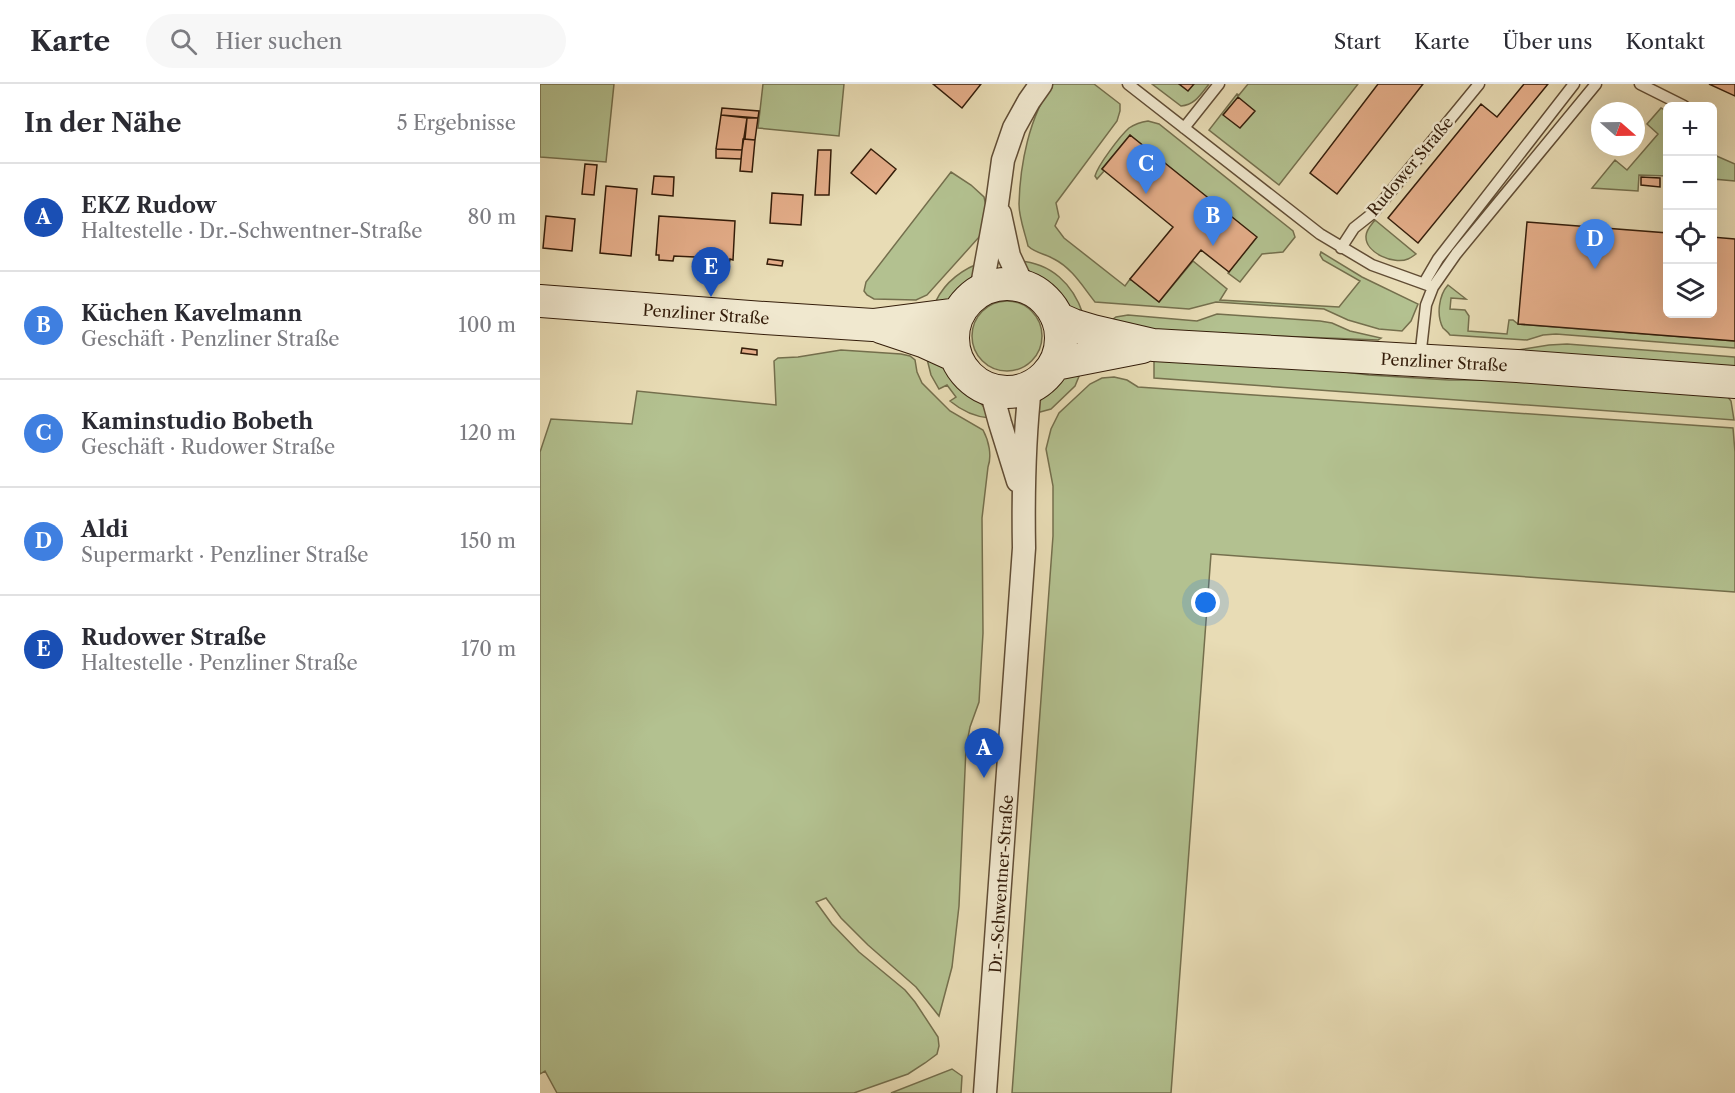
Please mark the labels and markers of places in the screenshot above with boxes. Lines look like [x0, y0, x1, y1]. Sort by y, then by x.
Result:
pin: C [1126, 144, 1166, 194]
pin: B [1194, 196, 1232, 246]
pin: D [1576, 220, 1614, 269]
pin: E [692, 248, 730, 297]
pin: A [964, 728, 1004, 778]

